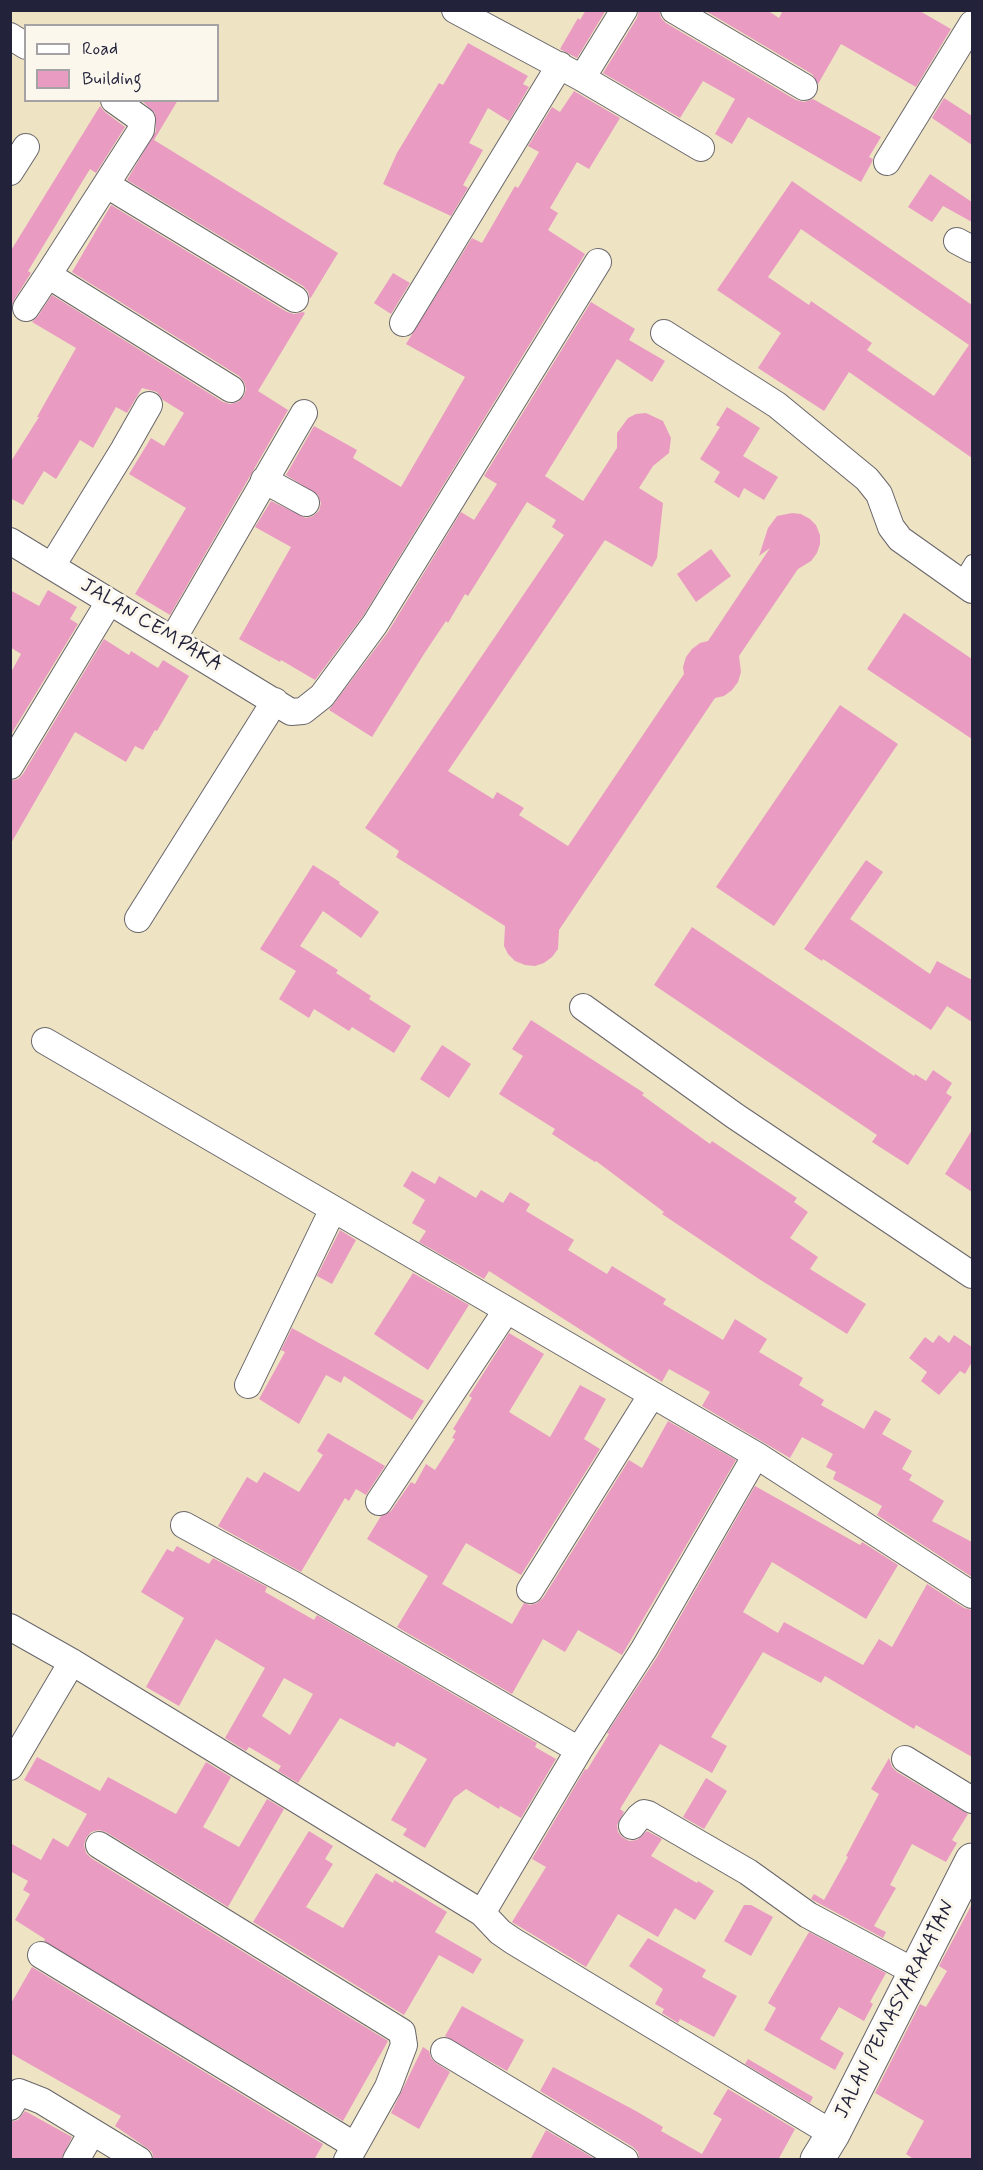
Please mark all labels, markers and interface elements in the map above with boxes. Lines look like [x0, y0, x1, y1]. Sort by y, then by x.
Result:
legend [24, 24, 219, 102]
text: Road [82, 37, 118, 61]
text: Building [82, 67, 142, 91]
street label: JALAN CEMPAKA [76, 574, 226, 678]
street label: JALAN PEMASYARAKATAN [830, 1897, 962, 2123]

